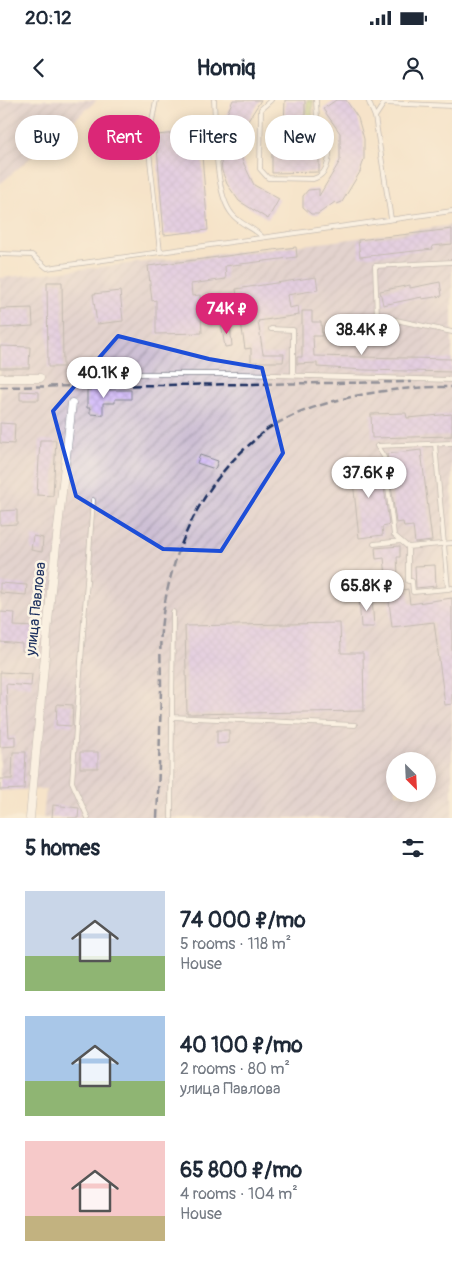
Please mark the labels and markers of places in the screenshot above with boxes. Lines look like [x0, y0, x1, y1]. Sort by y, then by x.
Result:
pin: 74K ₽ [192, 292, 262, 335]
pin: 38.4K ₽ [316, 314, 408, 356]
pin: 40.1K ₽ [58, 356, 150, 399]
pin: 37.6K ₽ [323, 456, 415, 499]
pin: 65.8K ₽ [321, 570, 413, 612]

